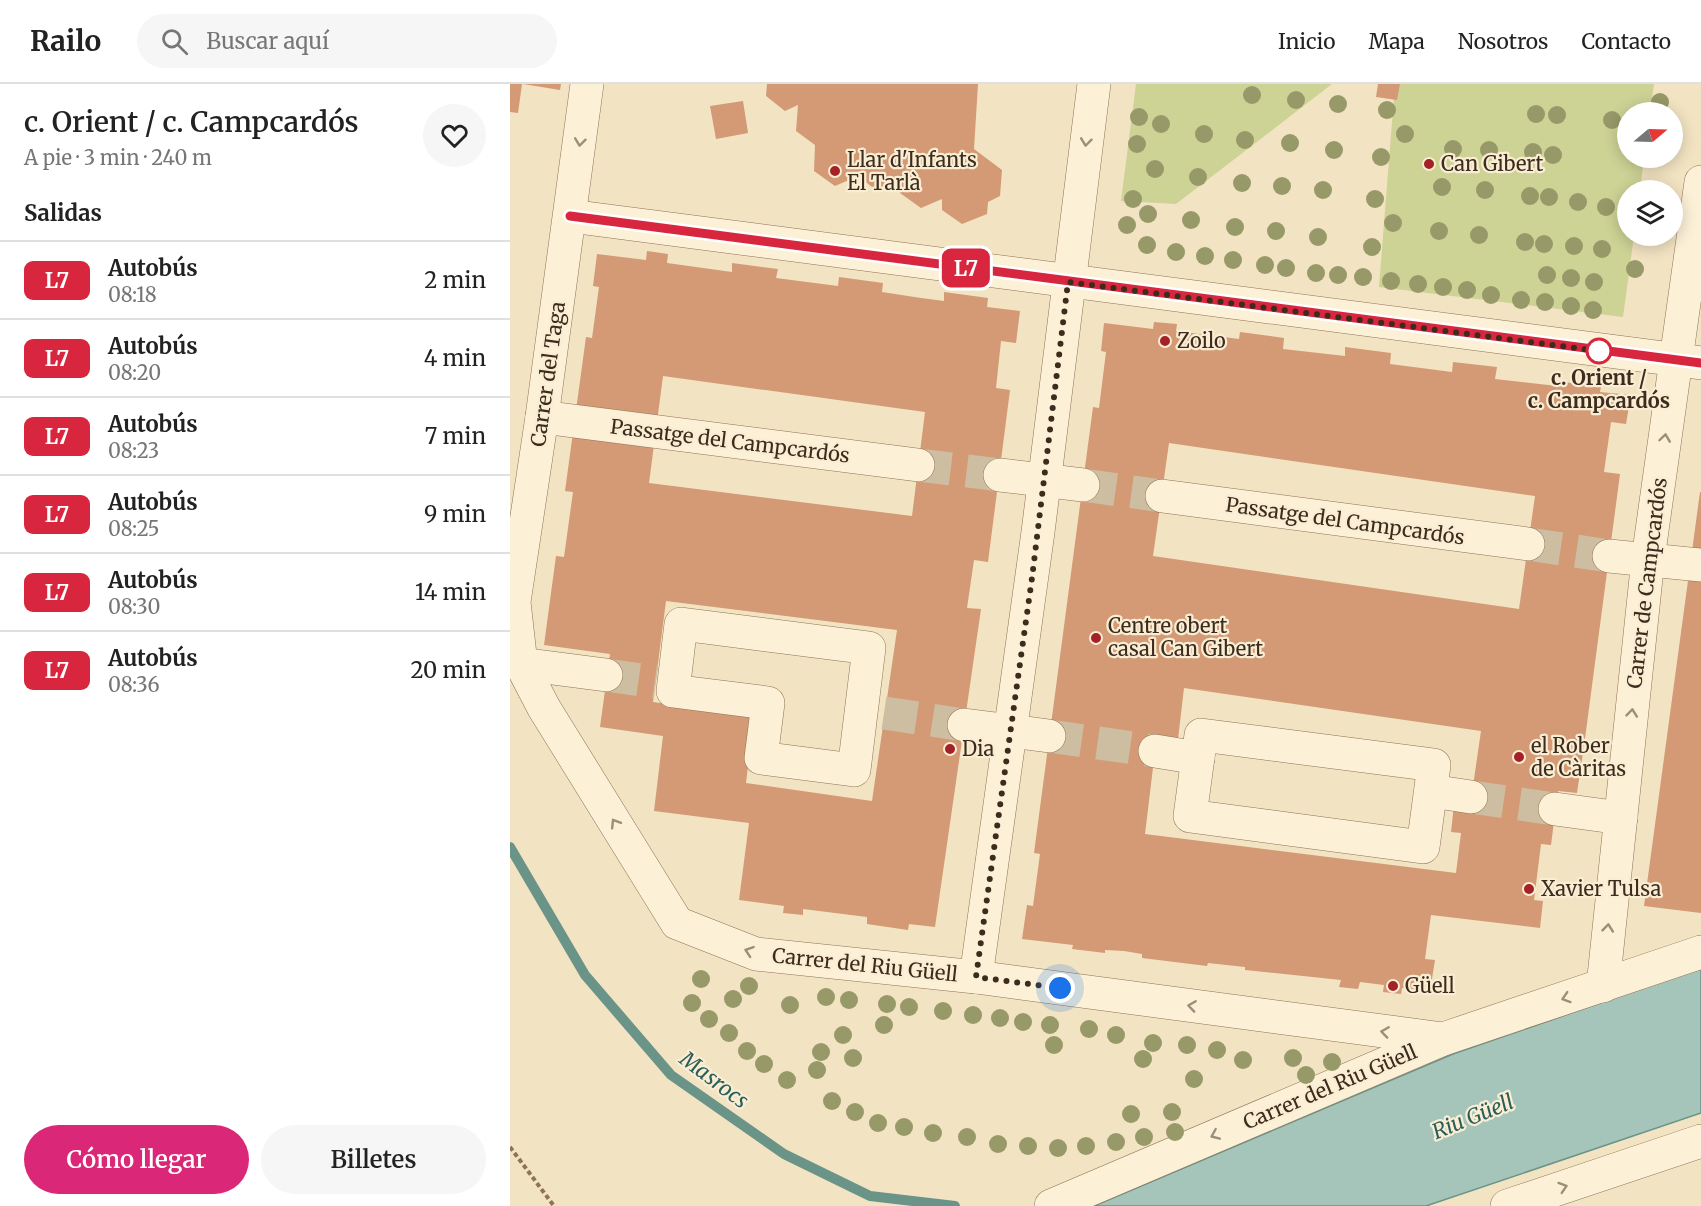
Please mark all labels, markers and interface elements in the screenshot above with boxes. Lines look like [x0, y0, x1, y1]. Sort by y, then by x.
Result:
search box [137, 14, 557, 68]
text: Railo [30, 23, 101, 59]
icon: search [158, 25, 191, 58]
text: Buscar aquí [206, 27, 329, 55]
text: Inicio [1278, 28, 1336, 55]
text: Mapa [1369, 28, 1425, 55]
text: Nosotros [1458, 28, 1548, 55]
text: Contacto [1581, 28, 1671, 55]
north arrow [1617, 102, 1683, 168]
map controls [1617, 102, 1683, 246]
text: c. Orient / c. Campcardós [24, 104, 359, 140]
button: heart [423, 104, 486, 167]
one-way arrow [574, 137, 586, 147]
one-way arrow [1081, 137, 1093, 147]
text: A pie · 3 min · 240 m [24, 145, 212, 170]
place label: Llar d'Infants El Tarlà [847, 147, 977, 195]
place label: Can Gibert [1441, 151, 1543, 176]
marker: Can Gibert [1422, 157, 1436, 171]
marker: Llar d'Infants El Tarlà [828, 164, 842, 178]
button: layers [1617, 180, 1683, 246]
text: Salidas [24, 199, 102, 227]
line badge: L7 [939, 248, 993, 288]
text: Autobús [108, 254, 198, 282]
text: L7 [954, 255, 978, 282]
text: 2 min [424, 266, 486, 294]
text: L7 [45, 267, 69, 294]
text: 08:18 [108, 282, 157, 307]
street label: Carrer del Taga [525, 299, 570, 448]
place label: Zoilo [1177, 328, 1226, 353]
text: Autobús [108, 332, 198, 360]
marker: Zoilo [1158, 334, 1172, 348]
marker: c. Orient / c. Campcardós [1586, 338, 1612, 364]
text: 4 min [424, 344, 486, 372]
text: L7 [45, 345, 69, 372]
text: 08:20 [108, 360, 161, 385]
place label: c. Orient / c. Campcardós [1528, 365, 1670, 413]
text: Autobús [108, 410, 198, 438]
street label: Passatge del Campcardós [609, 413, 851, 468]
text: 7 min [425, 422, 486, 450]
text: L7 [45, 423, 69, 450]
one-way arrow [1658, 434, 1671, 443]
text: 08:23 [108, 438, 159, 463]
street label: Carrer de Campcardós [1621, 476, 1672, 690]
text: Autobús [108, 488, 198, 516]
street label: Passatge del Campcardós [1224, 491, 1466, 550]
text: 9 min [424, 500, 486, 528]
text: L7 [45, 501, 69, 528]
text: 08:25 [108, 516, 160, 541]
text: Autobús [108, 566, 198, 594]
text: 14 min [415, 578, 486, 606]
text: L7 [45, 579, 69, 606]
text: 08:30 [108, 594, 160, 619]
place label: Centre obert casal Can Gibert [1108, 613, 1263, 661]
marker: Centre obert casal Can Gibert [1089, 631, 1103, 645]
text: Autobús [108, 644, 198, 672]
text: 20 min [410, 656, 486, 684]
text: L7 [45, 657, 69, 684]
text: 08:36 [108, 672, 160, 697]
one-way arrow [1625, 708, 1638, 718]
place label: el Rober de Càritas [1531, 733, 1626, 781]
place label: Dia [962, 736, 994, 761]
marker: Dia [943, 742, 957, 756]
marker: el Rober de Càritas [1512, 750, 1526, 764]
one-way arrow [611, 819, 623, 829]
place label: Xavier Tulsa [1541, 876, 1661, 901]
marker: Xavier Tulsa [1522, 882, 1536, 896]
one-way arrow [1601, 923, 1614, 932]
street label: Carrer del Riu Güell [771, 942, 959, 987]
one-way arrow [744, 945, 755, 958]
your location [1045, 973, 1075, 1003]
place label: Güell [1405, 973, 1455, 998]
marker: Güell [1386, 979, 1400, 993]
one-way arrow [1561, 991, 1572, 1003]
one-way arrow [1188, 1000, 1197, 1012]
one-way arrow [1381, 1026, 1390, 1038]
street label: Carrer del Riu Güell [1239, 1039, 1421, 1134]
water label: Masrocs [674, 1045, 754, 1114]
water label: Riu Güell [1428, 1088, 1517, 1145]
button: Cómo llegar [24, 1125, 249, 1194]
button: Billetes [261, 1125, 486, 1194]
one-way arrow [1211, 1128, 1222, 1140]
one-way arrow [1557, 1182, 1568, 1195]

